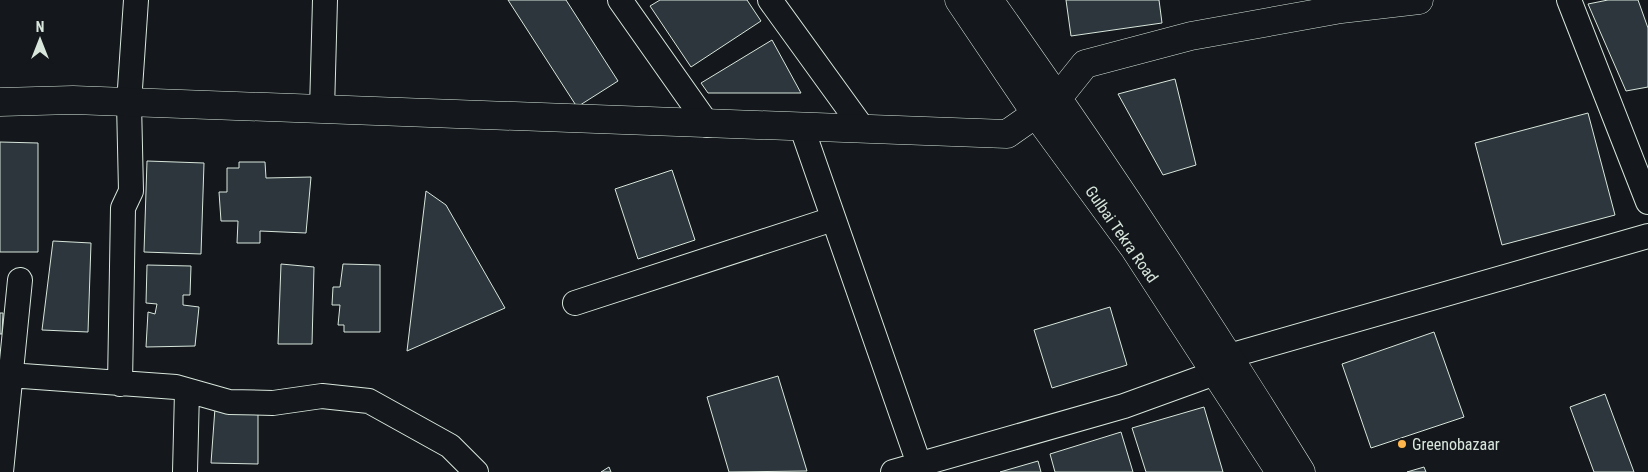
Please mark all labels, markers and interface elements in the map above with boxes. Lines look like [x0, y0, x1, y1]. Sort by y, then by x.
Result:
north arrow [15, 15, 65, 65]
text: N [36, 19, 44, 35]
street label: Gulbai Tekra Road [1081, 182, 1162, 286]
place label: Greenobazaar [1412, 435, 1500, 454]
marker: Greenobazaar [1396, 438, 1408, 450]

